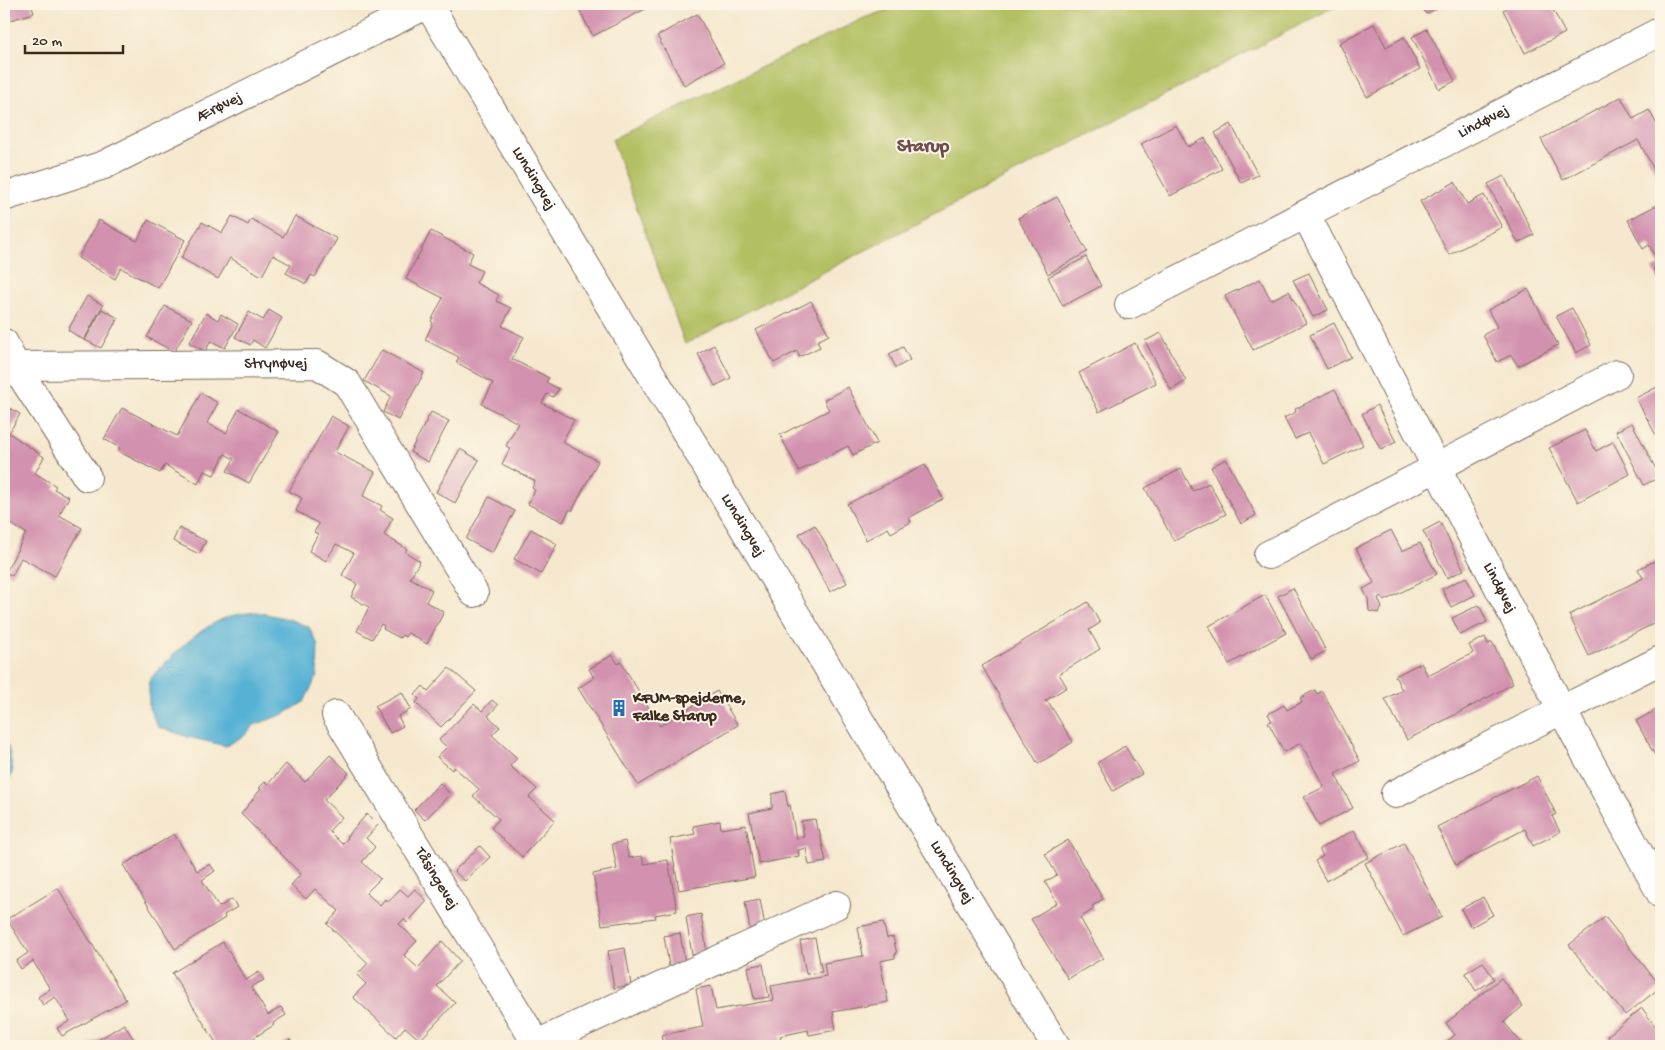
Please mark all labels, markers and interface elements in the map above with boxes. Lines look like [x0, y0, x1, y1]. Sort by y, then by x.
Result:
scale bar [25, 22, 122, 54]
text: 20 m [32, 33, 62, 51]
street label: Ærøvej [194, 88, 245, 127]
street label: Lindøvej [1455, 101, 1512, 143]
district label: Starup [897, 136, 950, 159]
street label: Lundingvej [507, 144, 560, 214]
street label: Strynøvej [244, 355, 308, 374]
street label: Lundingvej [716, 490, 769, 561]
street label: Lindøvej [1478, 559, 1520, 617]
place label: KFUM-spejderne, Falke Starup [632, 690, 746, 727]
building icon: KFUM-spejderne, Falke Starup [609, 698, 629, 718]
street label: Lundingvej [925, 837, 978, 908]
street label: Tåsingevej [409, 843, 462, 913]

